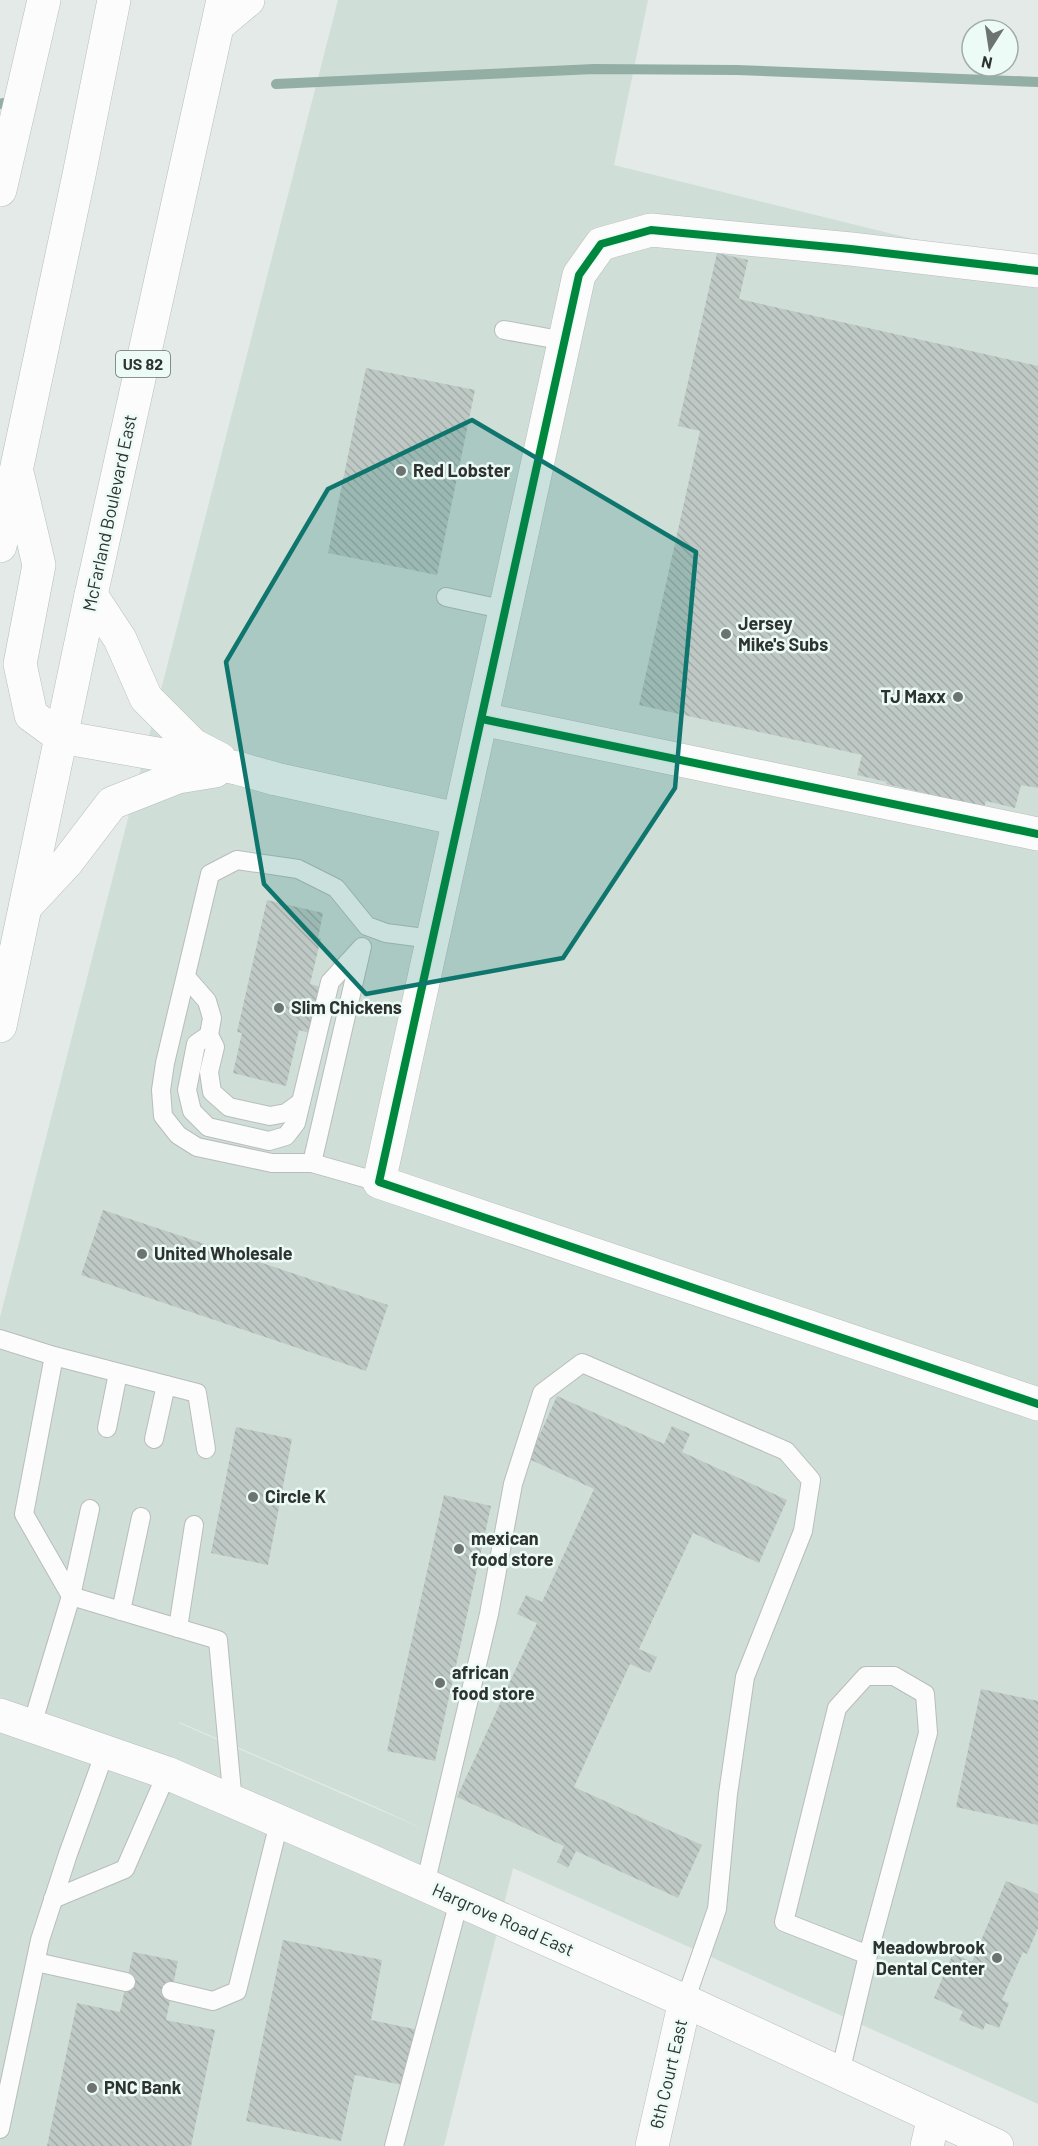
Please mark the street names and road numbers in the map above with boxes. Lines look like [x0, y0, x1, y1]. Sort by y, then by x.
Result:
road number: US 82 [116, 351, 170, 377]
street label: McFarland Boulevard East [77, 412, 141, 613]
street label: Hargrove Road East [429, 1878, 578, 1960]
street label: 6th Court East [645, 2017, 691, 2131]

